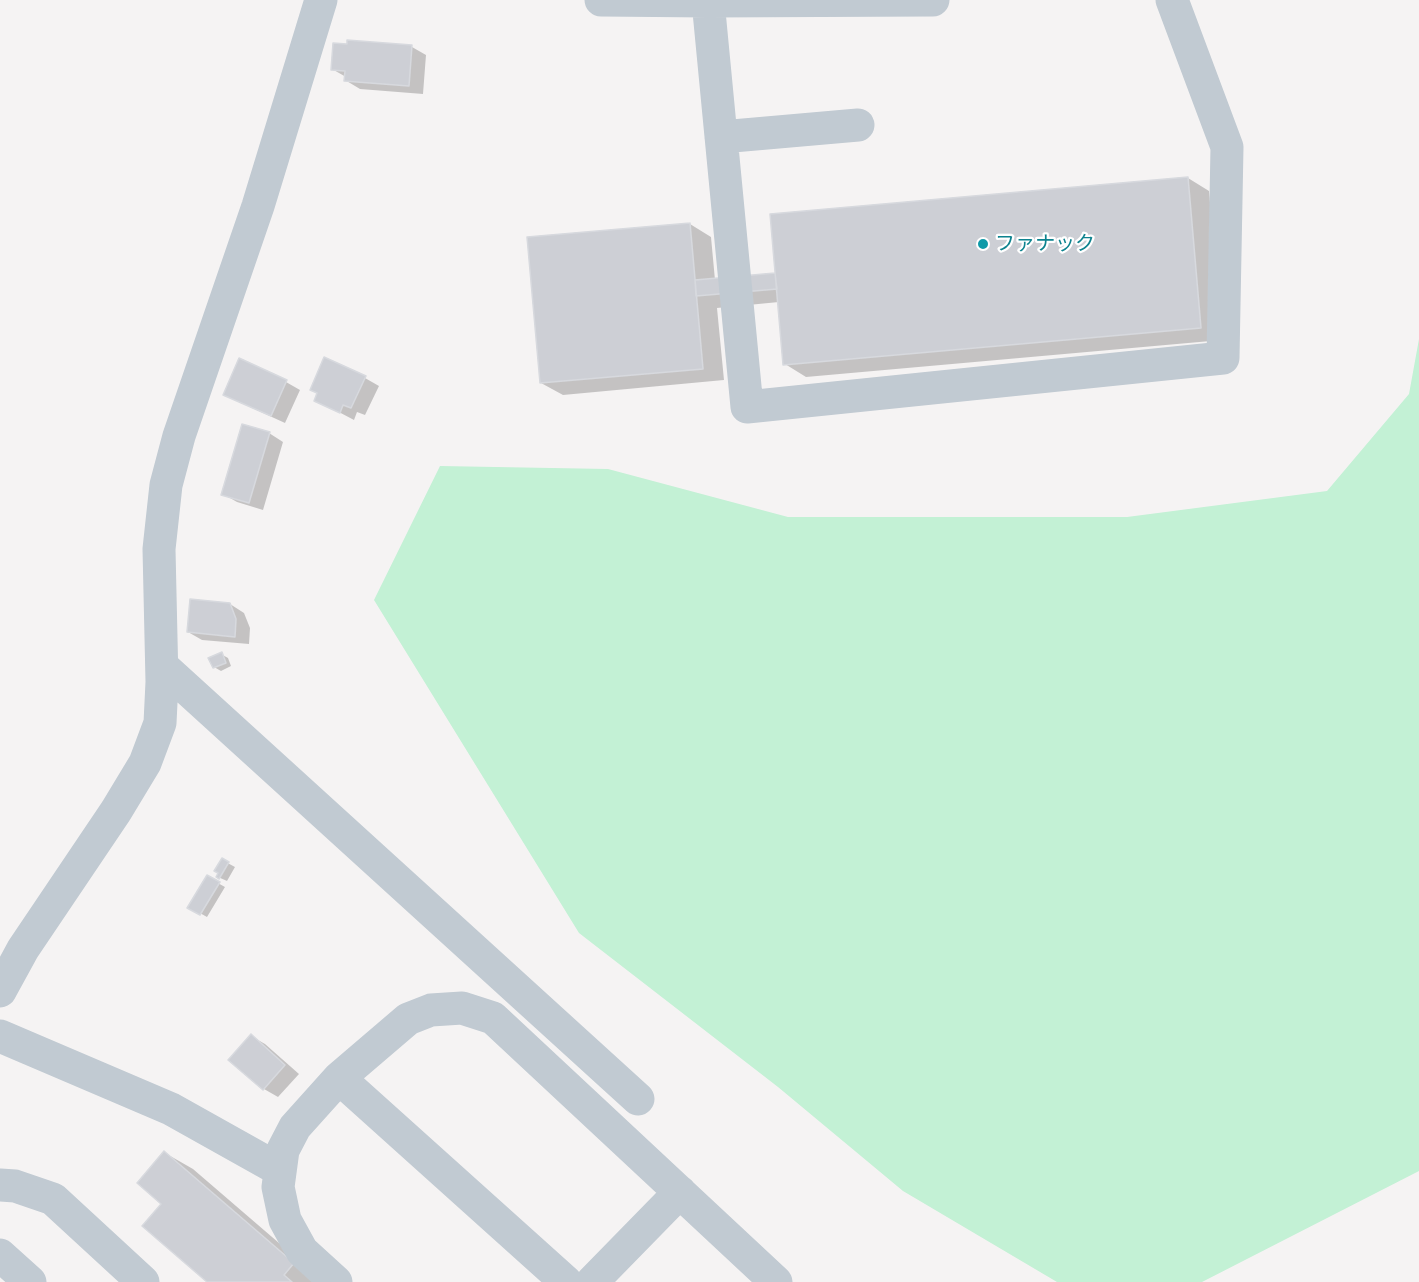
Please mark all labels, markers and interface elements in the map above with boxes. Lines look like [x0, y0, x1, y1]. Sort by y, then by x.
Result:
place label: ファナック [995, 232, 1095, 256]
marker: ファナック [976, 237, 990, 251]

